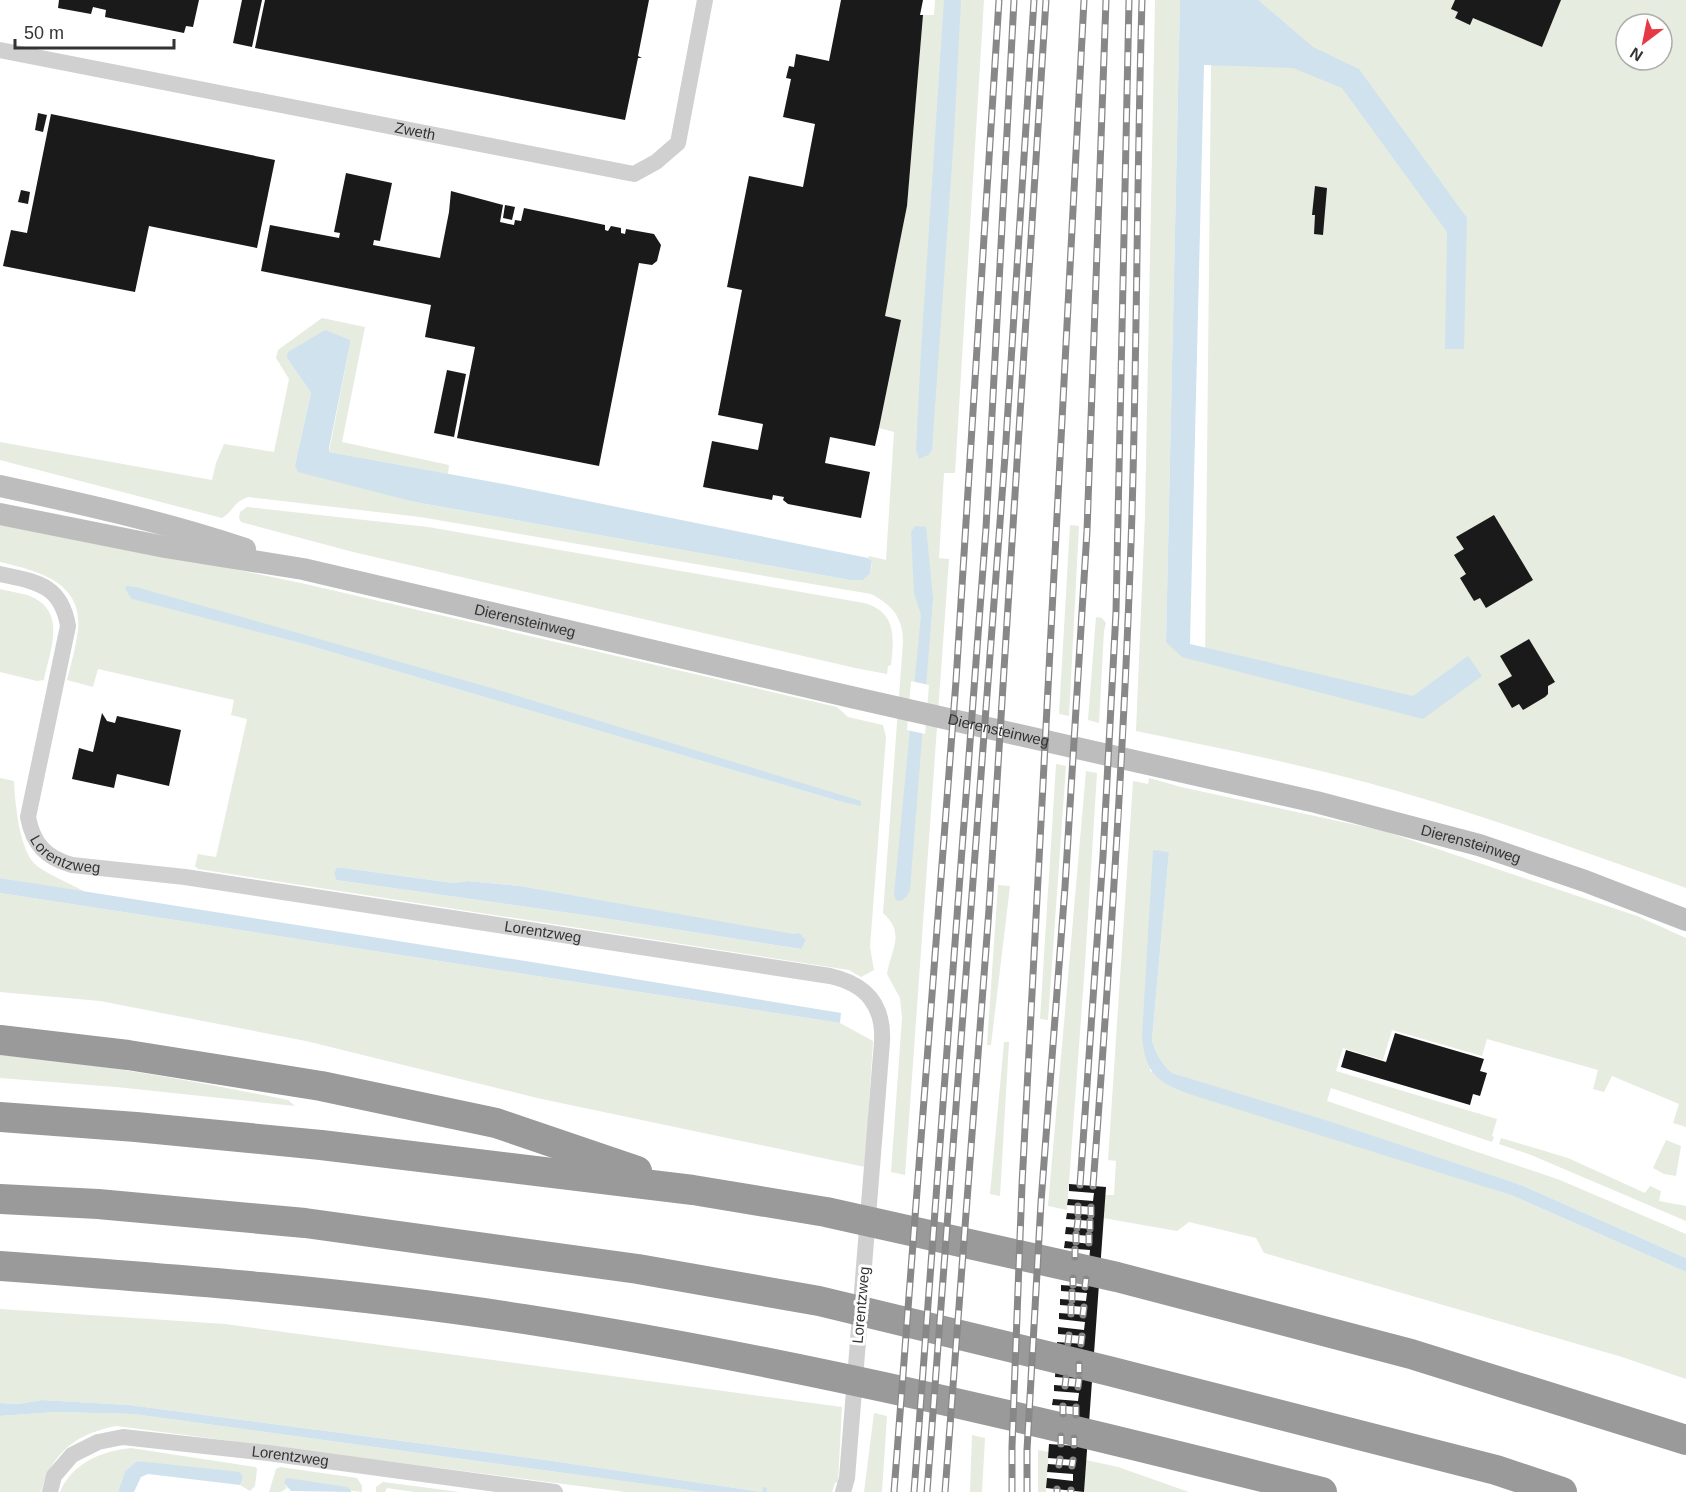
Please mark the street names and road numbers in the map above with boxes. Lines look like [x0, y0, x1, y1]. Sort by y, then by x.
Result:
street label: Zweth [394, 118, 437, 143]
street label: Dierensteinweg [473, 600, 577, 640]
street label: Dierensteinweg [946, 710, 1051, 750]
street label: Dierensteinweg [1419, 821, 1523, 867]
street label: Lorentzweg [27, 832, 101, 876]
street label: Lorentzweg [503, 917, 583, 946]
street label: Lorentzweg [849, 1266, 872, 1344]
street label: Lorentzweg [251, 1442, 330, 1469]

